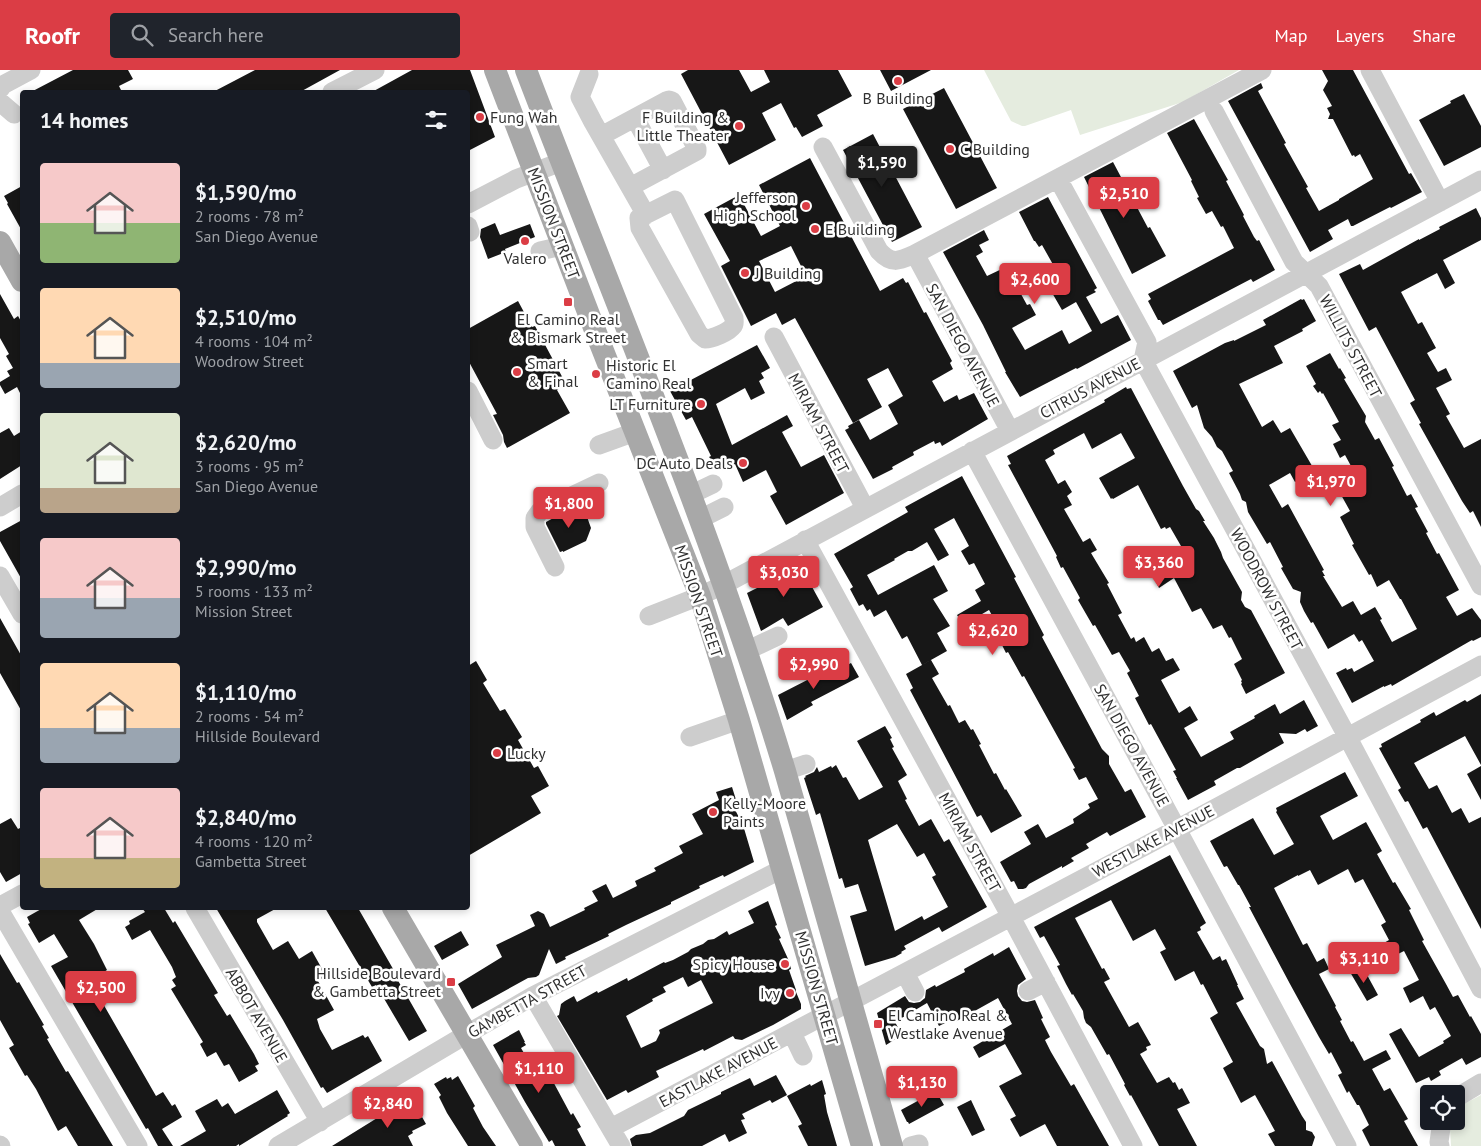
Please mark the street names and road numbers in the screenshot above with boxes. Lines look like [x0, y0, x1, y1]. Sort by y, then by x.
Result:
street label: MISSION STREET [524, 164, 584, 282]
street label: SAN DIEGO AVENUE [922, 280, 1004, 410]
street label: WILLITS STREET [1315, 291, 1387, 401]
street label: CITRUS AVENUE [1036, 353, 1144, 423]
street label: MIRIAM STREET [784, 369, 854, 477]
street label: WOODROW STREET [1227, 525, 1308, 653]
street label: MISSION STREET [670, 542, 728, 660]
street label: SAN DIEGO AVENUE [1090, 680, 1174, 810]
street label: MIRIAM STREET [934, 789, 1006, 895]
street label: WESTLAKE AVENUE [1089, 800, 1217, 882]
street label: MISSION STREET [791, 929, 843, 1048]
street label: GAMBETTA STREET [464, 960, 590, 1042]
street label: ABBOT AVENUE [222, 964, 292, 1066]
street label: EASTLAKE AVENUE [655, 1032, 781, 1112]

